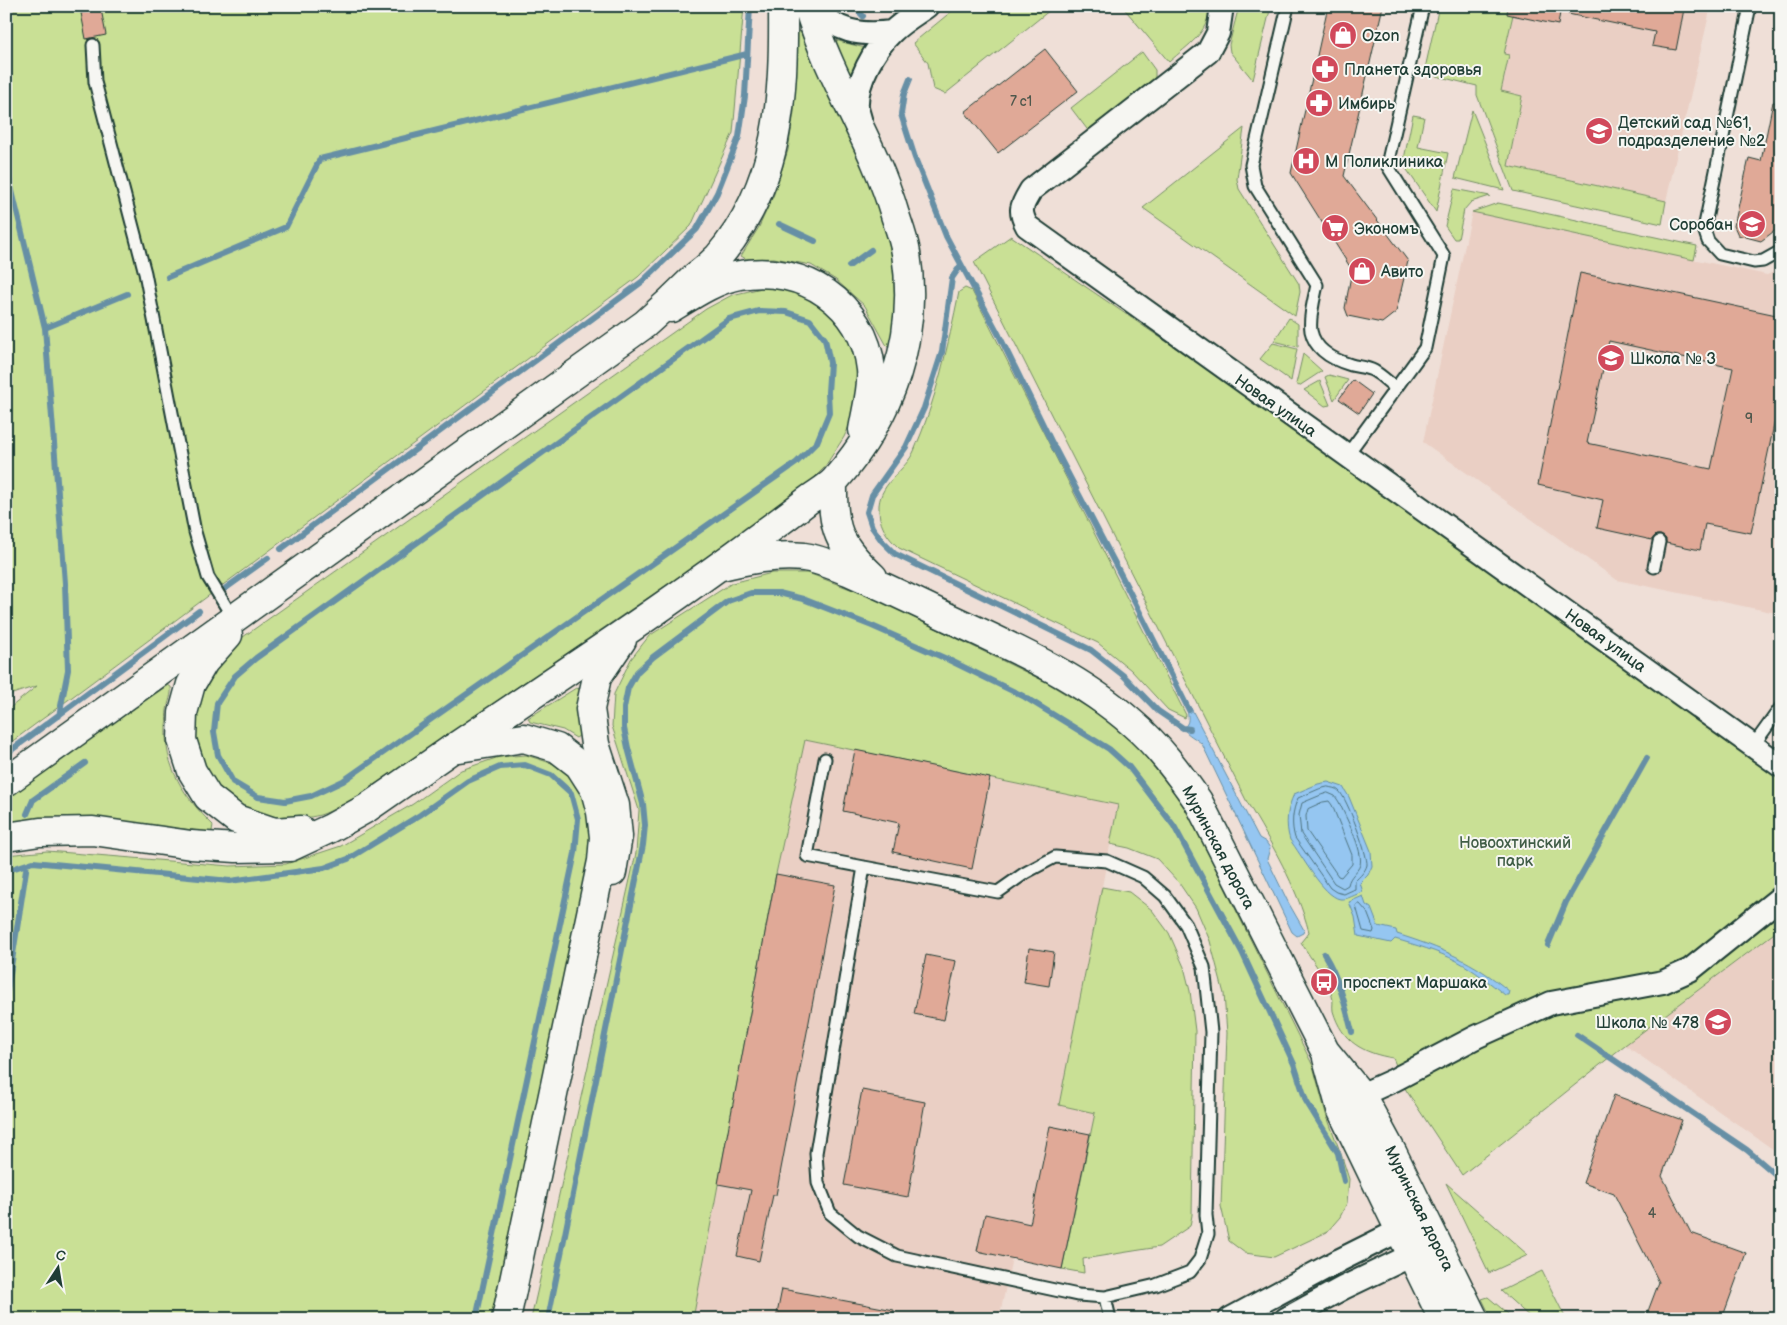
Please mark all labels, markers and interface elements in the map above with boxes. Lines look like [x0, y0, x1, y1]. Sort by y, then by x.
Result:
shop icon: Ozon [1328, 20, 1358, 50]
place label: Ozon [1362, 27, 1400, 46]
pharmacy icon: Планета здоровья [1310, 54, 1340, 84]
place label: Планета здоровья [1344, 61, 1482, 80]
pharmacy icon: Имбирь [1304, 88, 1334, 118]
house number: 7 с1 [1010, 93, 1032, 110]
place label: Имбирь [1338, 95, 1395, 114]
place label: Детский сад №61, подразделение №2 [1618, 114, 1766, 151]
school or university icon: Детский сад №61, подразделение №2 [1584, 116, 1614, 146]
hospital icon: М Поликлиника [1291, 146, 1321, 176]
place label: М Поликлиника [1325, 153, 1444, 172]
school or university icon: Соробан [1737, 209, 1767, 239]
supermarket icon: Экономъ [1320, 213, 1350, 243]
place label: Соробан [1669, 216, 1733, 235]
place label: Экономъ [1354, 220, 1418, 239]
shop icon: Авито [1347, 256, 1377, 286]
place label: Авито [1380, 263, 1423, 282]
school or university icon: Школа № 3 [1596, 343, 1626, 373]
place label: Школа № 3 [1630, 350, 1716, 369]
street label: Новая улица [1231, 371, 1320, 442]
house number: 9 [1745, 410, 1753, 427]
street label: Новая улица [1561, 605, 1650, 677]
street label: Муринская дорога [1177, 783, 1259, 913]
park label: Новоохтинский парк [1459, 834, 1571, 871]
bus stop icon: проспект Маршака [1309, 967, 1339, 997]
place label: проспект Маршака [1343, 974, 1488, 993]
school or university icon: Школа № 478 [1703, 1007, 1733, 1037]
place label: Школа № 478 [1596, 1014, 1699, 1033]
street label: Муринская дорога [1380, 1143, 1458, 1275]
house number: 4 [1648, 1205, 1657, 1222]
north arrow [32, 1242, 82, 1292]
text: С [54, 1246, 67, 1265]

